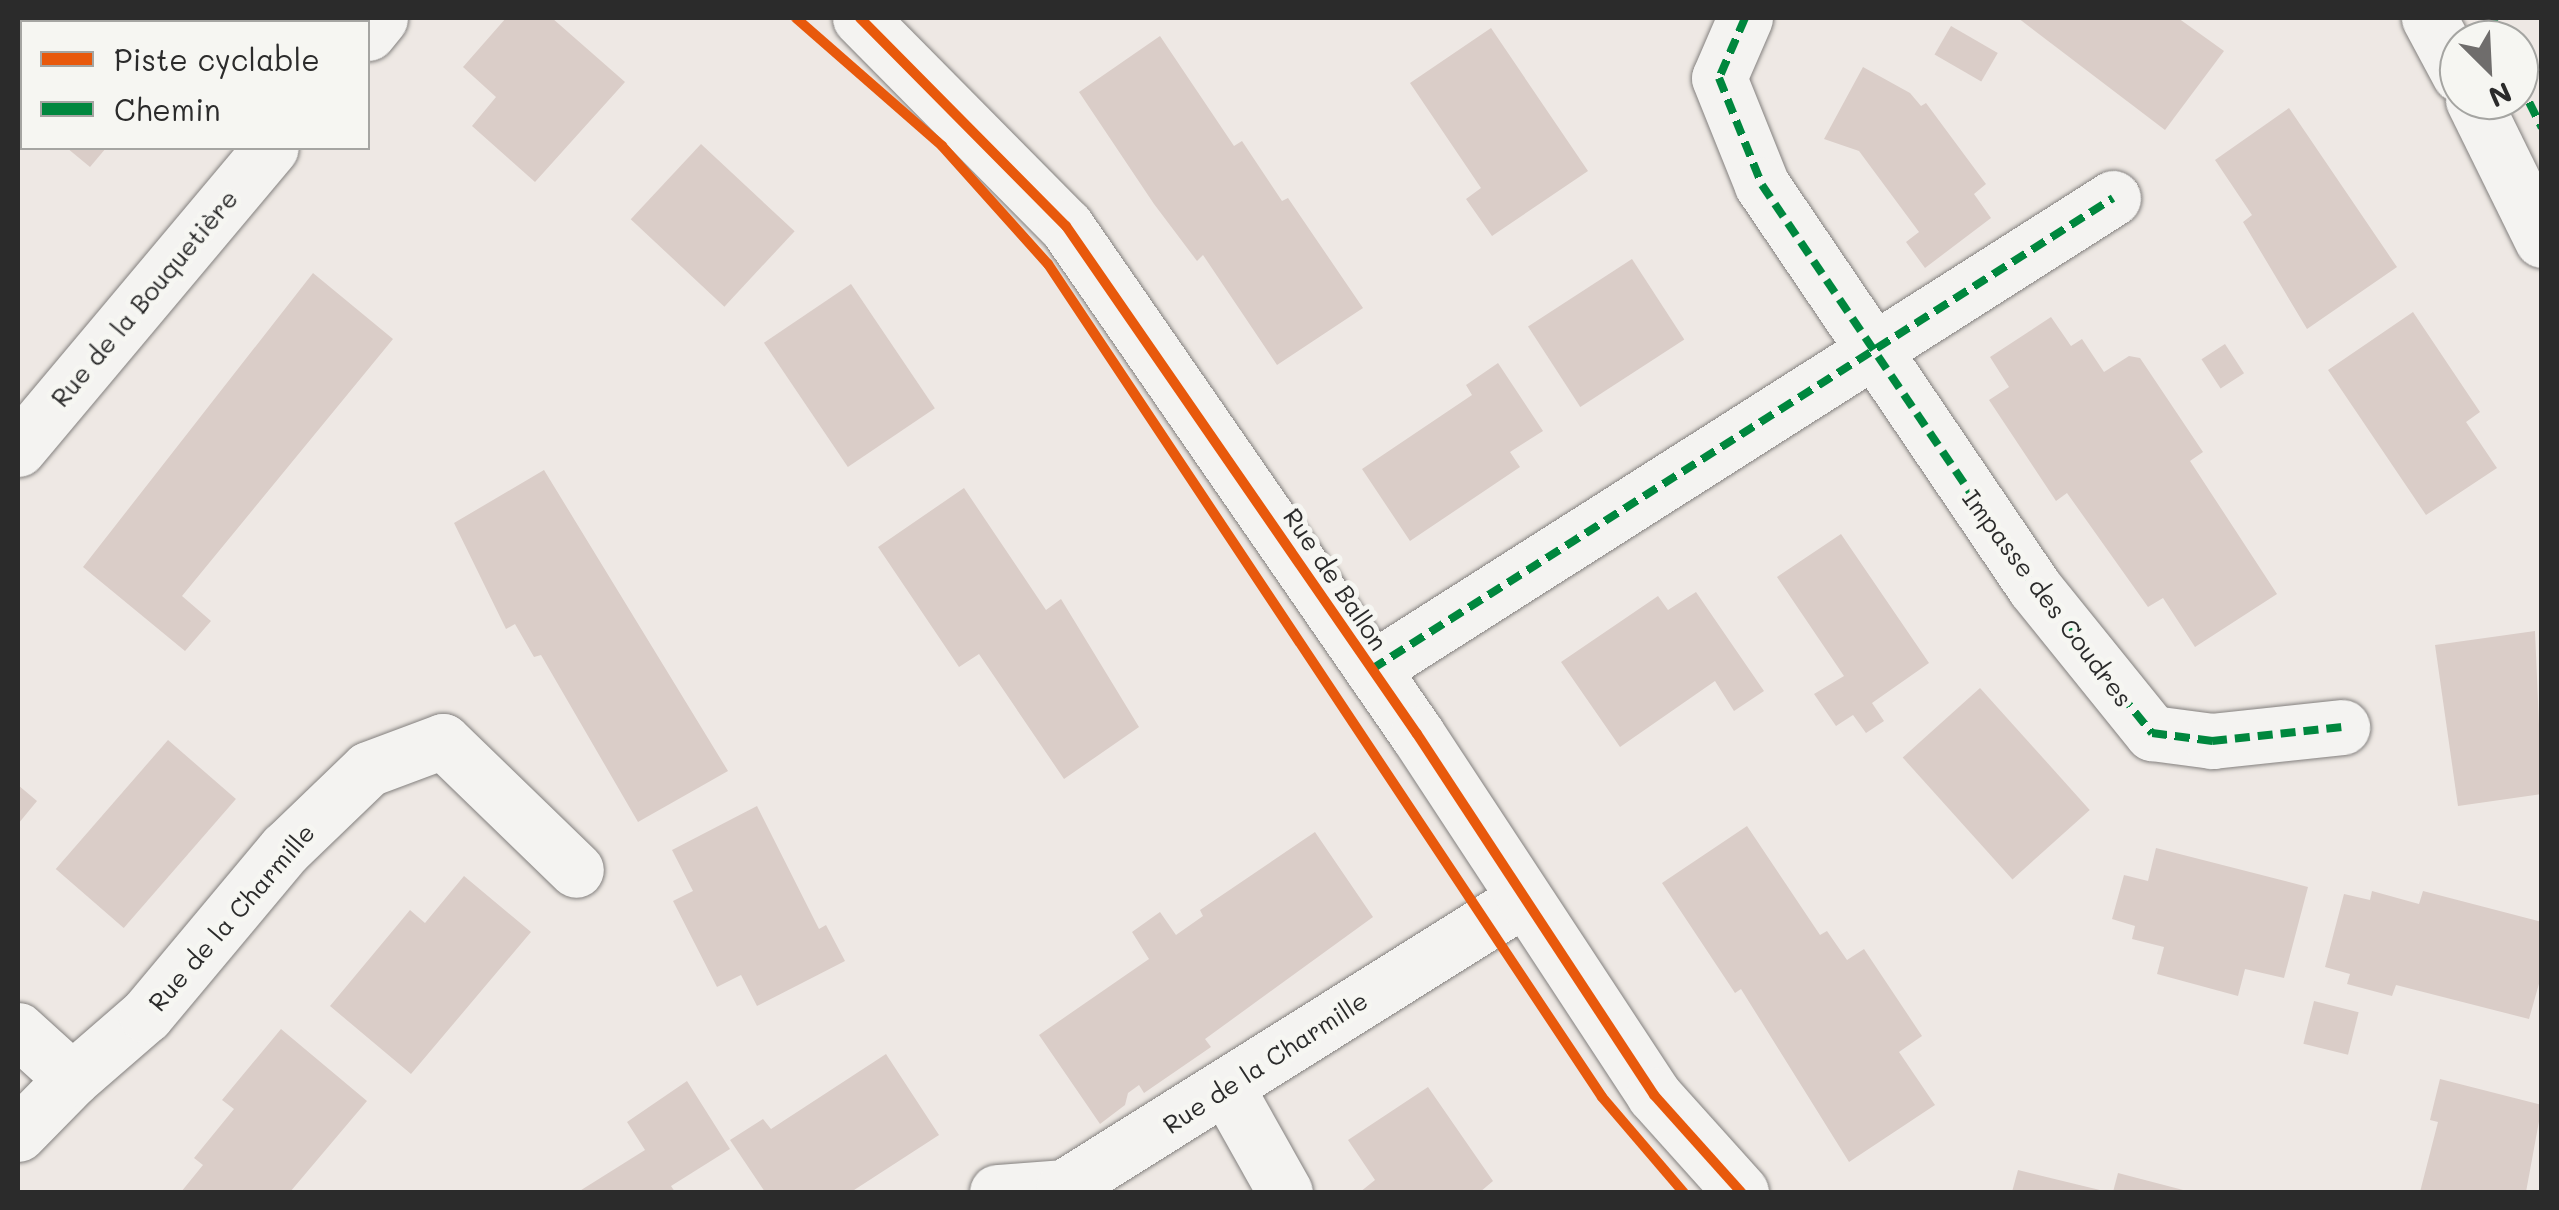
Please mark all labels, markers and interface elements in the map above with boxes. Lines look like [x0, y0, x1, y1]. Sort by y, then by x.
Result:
legend [20, 20, 370, 150]
north arrow [2439, 20, 2539, 120]
text: Piste cyclable [114, 39, 320, 79]
text: N [2483, 75, 2517, 116]
text: Chemin [114, 89, 221, 129]
street label: Rue de la Bouquetière [45, 184, 243, 412]
street label: Impasse des Coudres [1957, 484, 2139, 712]
street label: Rue de Ballon [1277, 502, 1395, 656]
street label: Rue de la Charmille [142, 817, 320, 1017]
street label: Rue de la Charmille [1157, 985, 1373, 1139]

